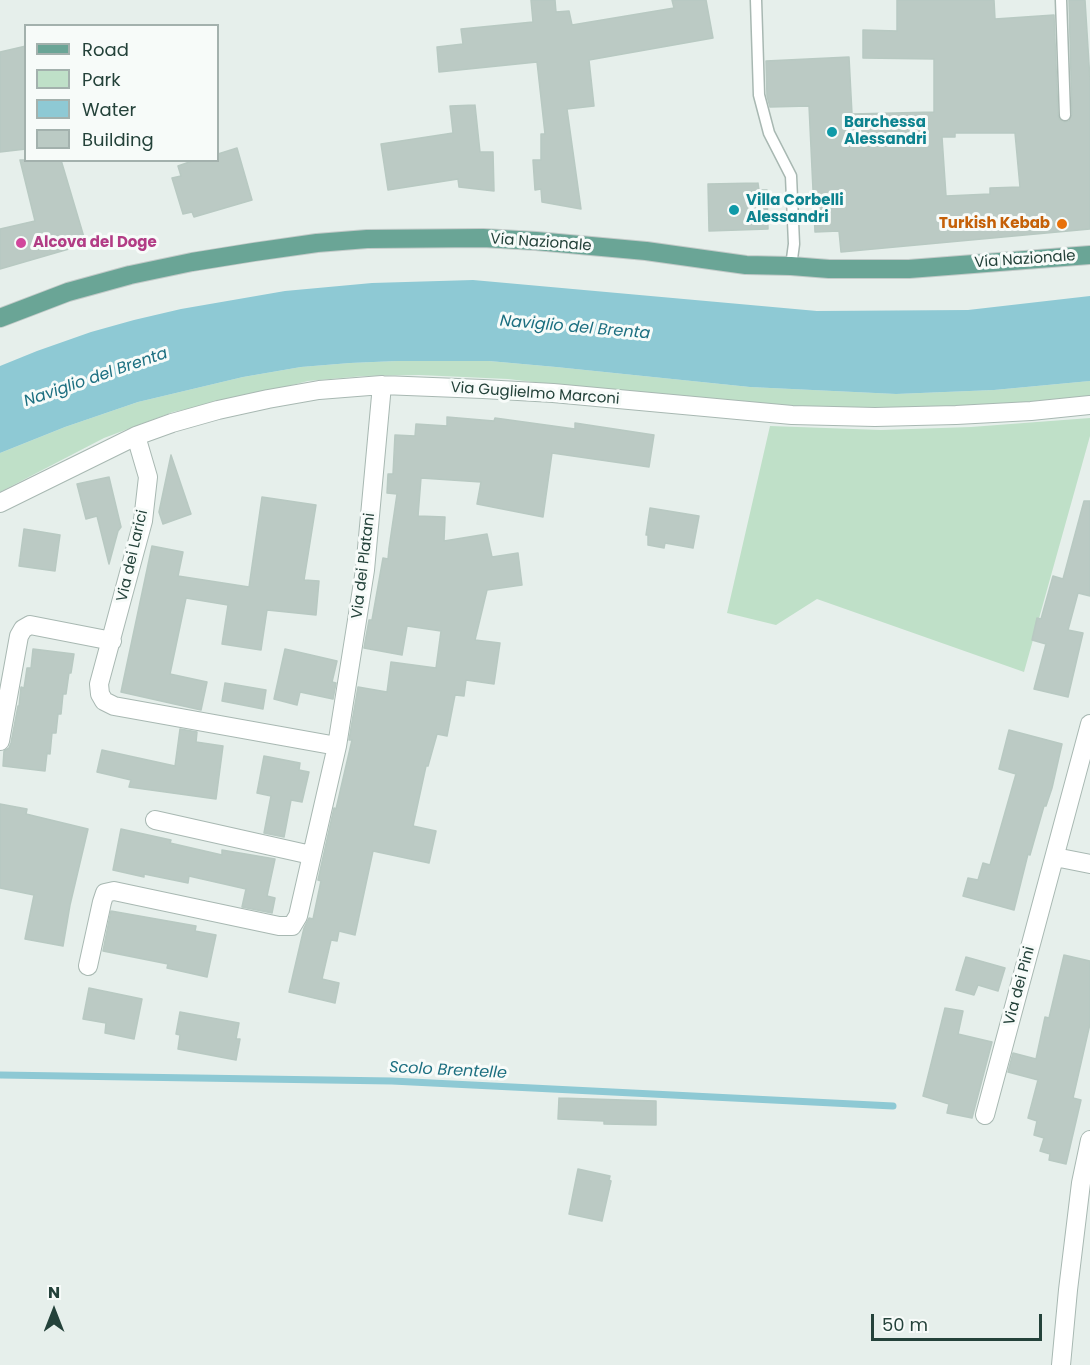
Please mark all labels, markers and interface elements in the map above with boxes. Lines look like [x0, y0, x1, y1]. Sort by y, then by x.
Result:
legend [24, 24, 219, 162]
text: Road [82, 37, 129, 62]
text: Park [82, 67, 121, 92]
text: Water [82, 97, 136, 122]
place label: Barchessa Alessandri [844, 114, 927, 149]
marker: Barchessa Alessandri [825, 125, 839, 139]
text: Building [82, 127, 154, 152]
place label: Villa Corbelli Alessandri [746, 192, 844, 227]
marker: Villa Corbelli Alessandri [727, 203, 741, 217]
place label: Turkish Kebab [939, 215, 1050, 233]
marker: Turkish Kebab [1055, 217, 1069, 231]
street label: Via Nazionale [490, 230, 592, 256]
place label: Alcova del Doge [33, 234, 157, 252]
marker: Alcova del Doge [14, 236, 28, 250]
street label: Via Nazionale [974, 247, 1076, 273]
water label: Naviglio del Brenta [499, 312, 651, 344]
water label: Naviglio del Brenta [22, 344, 170, 412]
street label: Via Guglielmo Marconi [450, 379, 620, 409]
street label: Via dei Larici [114, 508, 152, 604]
street label: Via dei Platani [349, 512, 379, 620]
street label: Via dei Pini [1001, 945, 1039, 1027]
water label: Scolo Brentelle [389, 1058, 507, 1084]
north arrow [24, 1281, 84, 1341]
text: N [48, 1281, 60, 1304]
scale bar [874, 1302, 1045, 1340]
text: 50 m [882, 1312, 928, 1337]

